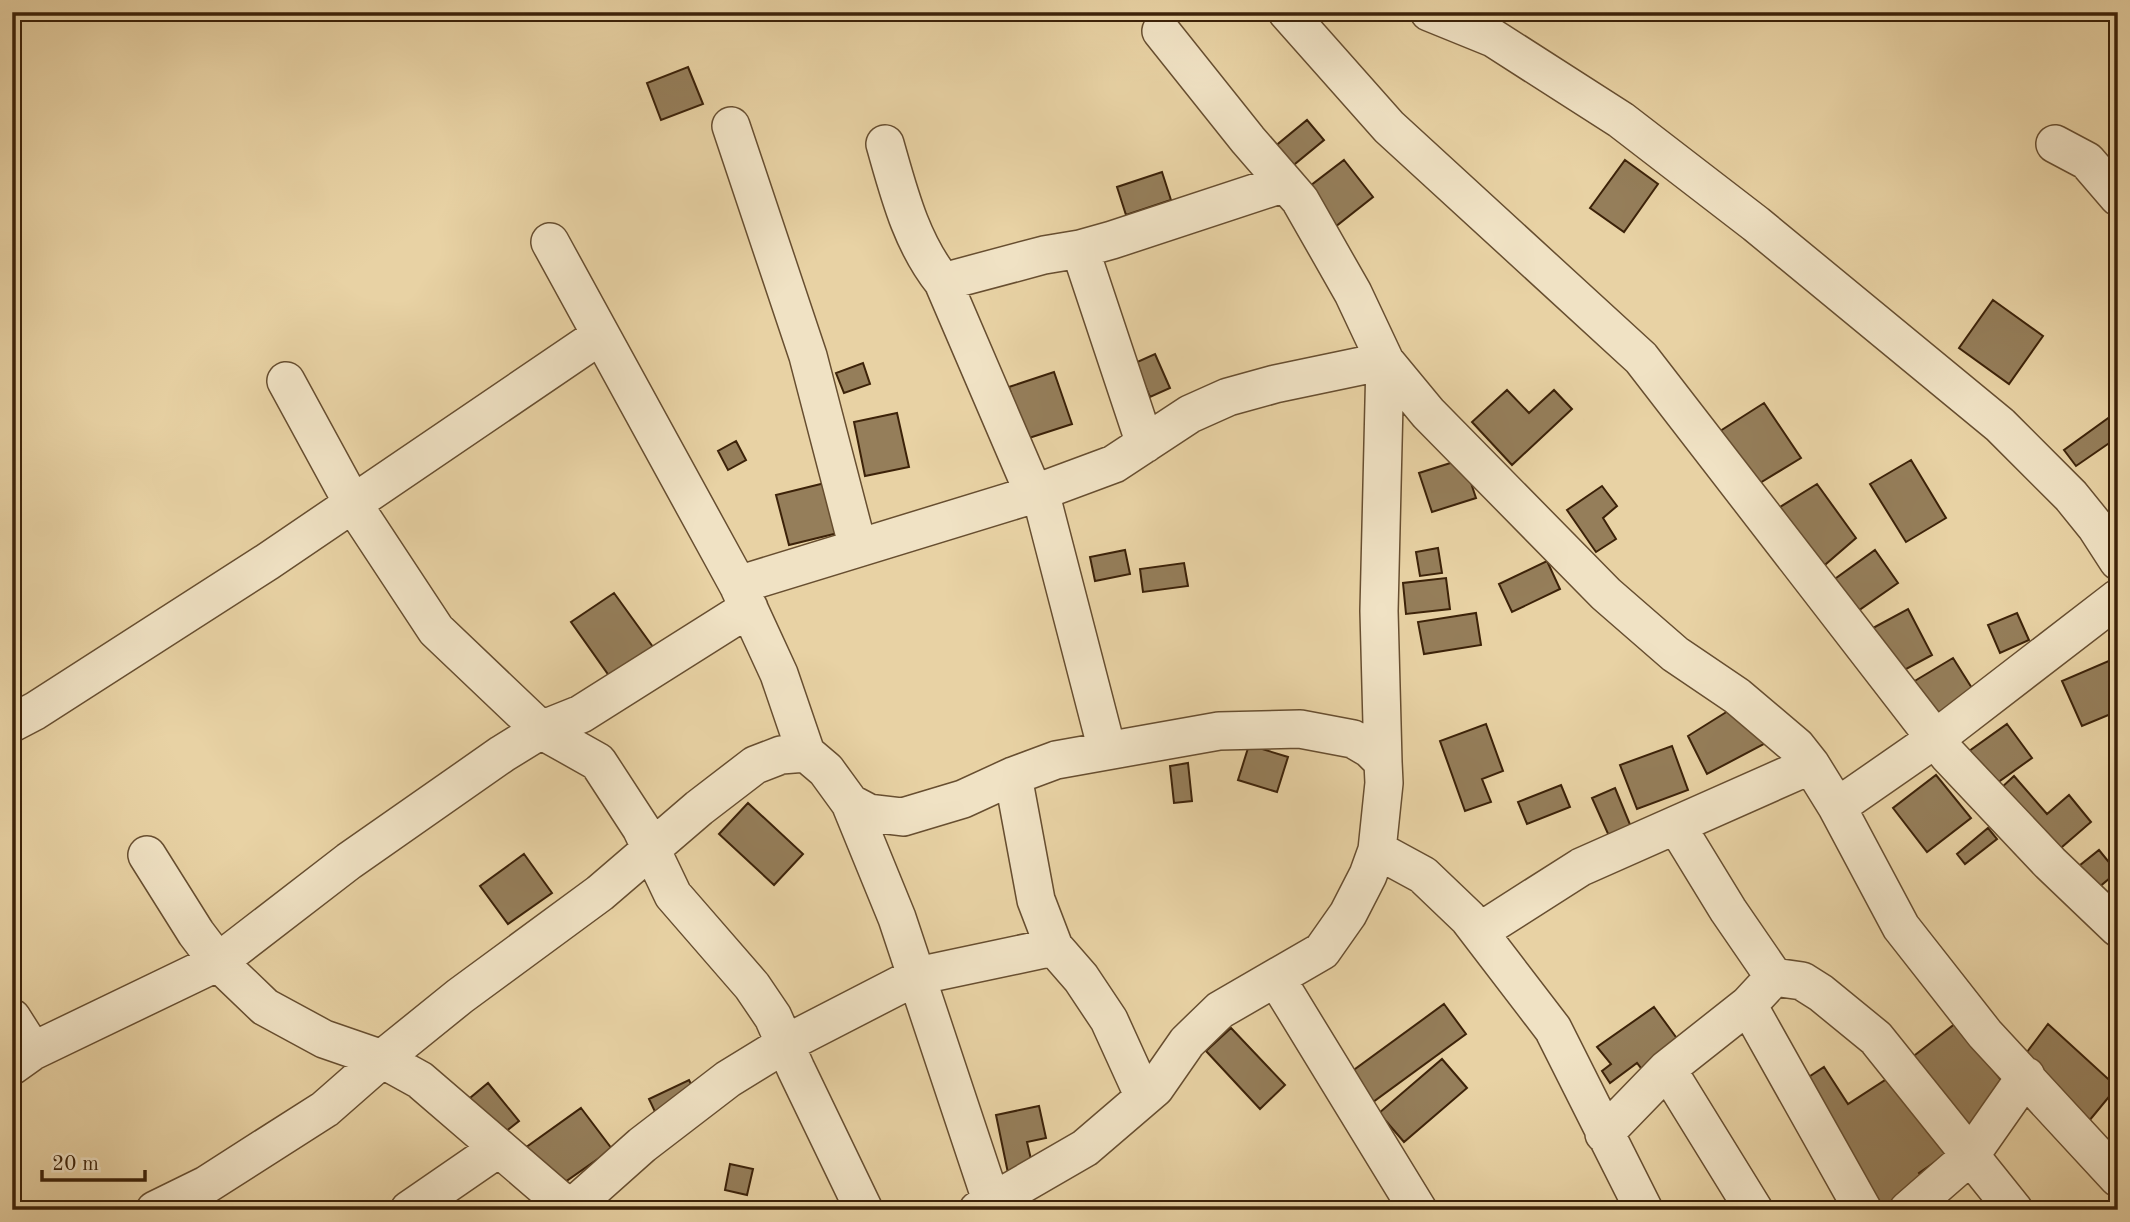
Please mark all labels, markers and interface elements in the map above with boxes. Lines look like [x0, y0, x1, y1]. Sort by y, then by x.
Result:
scale bar [42, 1138, 145, 1182]
text: 20 m [52, 1154, 99, 1175]

